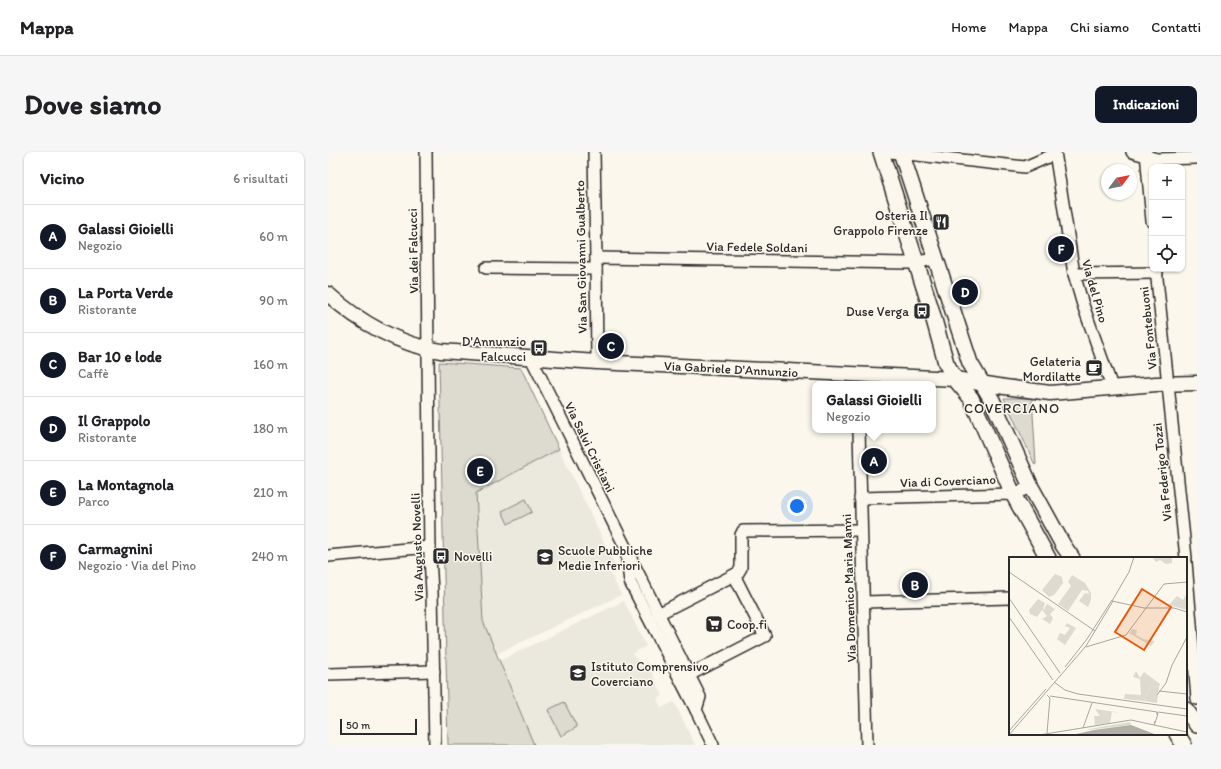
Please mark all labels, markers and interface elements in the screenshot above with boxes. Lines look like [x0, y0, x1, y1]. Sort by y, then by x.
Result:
text: Mappa [20, 16, 74, 39]
text: Home [951, 19, 986, 36]
text: Mappa [1008, 19, 1048, 36]
text: Chi siamo [1070, 19, 1129, 36]
text: Contatti [1151, 19, 1201, 36]
button: Indicazioni [1095, 86, 1197, 123]
text: Dove siamo [24, 87, 161, 121]
north arrow [1101, 164, 1137, 200]
map controls [1149, 164, 1185, 272]
button: + [1149, 164, 1185, 200]
text: Vicino [40, 168, 84, 188]
text: 6 risultati [233, 171, 288, 186]
street label: Via San Giovanni Gualberto [572, 180, 590, 334]
button: − [1149, 200, 1185, 236]
street label: Via dei Falcucci [405, 208, 421, 294]
place label: Osteria Il Grappolo Firenze [833, 208, 928, 238]
restaurant icon: Osteria Il Grappolo Firenze [931, 212, 951, 232]
text: Galassi Gioielli [78, 220, 174, 238]
text: A [49, 229, 57, 244]
text: 60 m [259, 229, 288, 244]
pin: F [1048, 234, 1074, 264]
button: locate [1149, 236, 1185, 272]
text: Negozio [78, 238, 122, 253]
street label: Via Fedele Soldani [706, 239, 808, 255]
street label: Via del Pino [1079, 258, 1111, 325]
pin: D [952, 277, 978, 307]
text: La Porta Verde [78, 284, 173, 302]
street label: Via Fontebuoni [1136, 286, 1160, 370]
text: B [49, 293, 57, 308]
text: 90 m [259, 293, 288, 308]
bus stop icon: Duse Verga [912, 301, 932, 321]
text: Ristorante [78, 302, 137, 317]
place label: Duse Verga [846, 304, 909, 319]
pin: C [598, 331, 624, 361]
place label: D'Annunzio Falcucci [462, 334, 526, 364]
bus stop icon: D'Annunzio Falcucci [529, 338, 549, 358]
text: Bar 10 e lode [78, 348, 162, 366]
place label: Gelateria Mordilatte [1023, 354, 1082, 384]
text: C [49, 357, 57, 372]
text: 160 m [253, 357, 288, 372]
street label: Via Gabriele D'Annunzio [664, 358, 799, 380]
cafe icon: Gelateria Mordilatte [1084, 358, 1104, 378]
text: Caffè [78, 366, 109, 381]
popup [812, 381, 936, 433]
text: Galassi Gioielli [826, 391, 922, 409]
street label: Via Salvi Cristiani [562, 399, 618, 495]
district label: COVERCIANO [964, 400, 1060, 417]
text: Negozio [826, 409, 870, 424]
text: Il Grappolo [78, 412, 150, 430]
text: D [49, 421, 57, 436]
text: 180 m [253, 421, 288, 436]
street label: Via Federigo Tozzi [1149, 422, 1175, 522]
text: Ristorante [78, 430, 137, 445]
pin: A [861, 446, 887, 476]
pin: E [467, 456, 493, 486]
street label: Via di Coverciano [900, 472, 997, 490]
text: La Montagnola [78, 476, 174, 494]
text: E [49, 485, 57, 500]
text: 210 m [253, 485, 288, 500]
street label: Via Augusto Novelli [408, 493, 426, 601]
text: Parco [78, 494, 109, 509]
your location [787, 496, 807, 516]
street label: Via Domenico Maria Manni [839, 514, 859, 662]
text: Carmagnini [78, 540, 153, 558]
place label: Scuole Pubbliche Medie Inferiori [558, 543, 653, 573]
bus stop icon: Novelli [431, 546, 451, 566]
school or university icon: Scuole Pubbliche Medie Inferiori [535, 547, 555, 567]
text: F [50, 549, 56, 564]
text: 240 m [251, 549, 288, 564]
place label: Novelli [454, 549, 492, 564]
inset map [1009, 557, 1187, 735]
text: Negozio · Via del Pino [78, 558, 196, 573]
pin: B [902, 570, 928, 600]
supermarket icon: Coop.fi [704, 614, 724, 634]
place label: Coop.fi [727, 617, 767, 632]
place label: Istituto Comprensivo Coverciano [591, 659, 709, 689]
school or university icon: Istituto Comprensivo Coverciano [568, 663, 588, 683]
scale bar [340, 717, 417, 736]
text: 50 m [346, 719, 370, 732]

